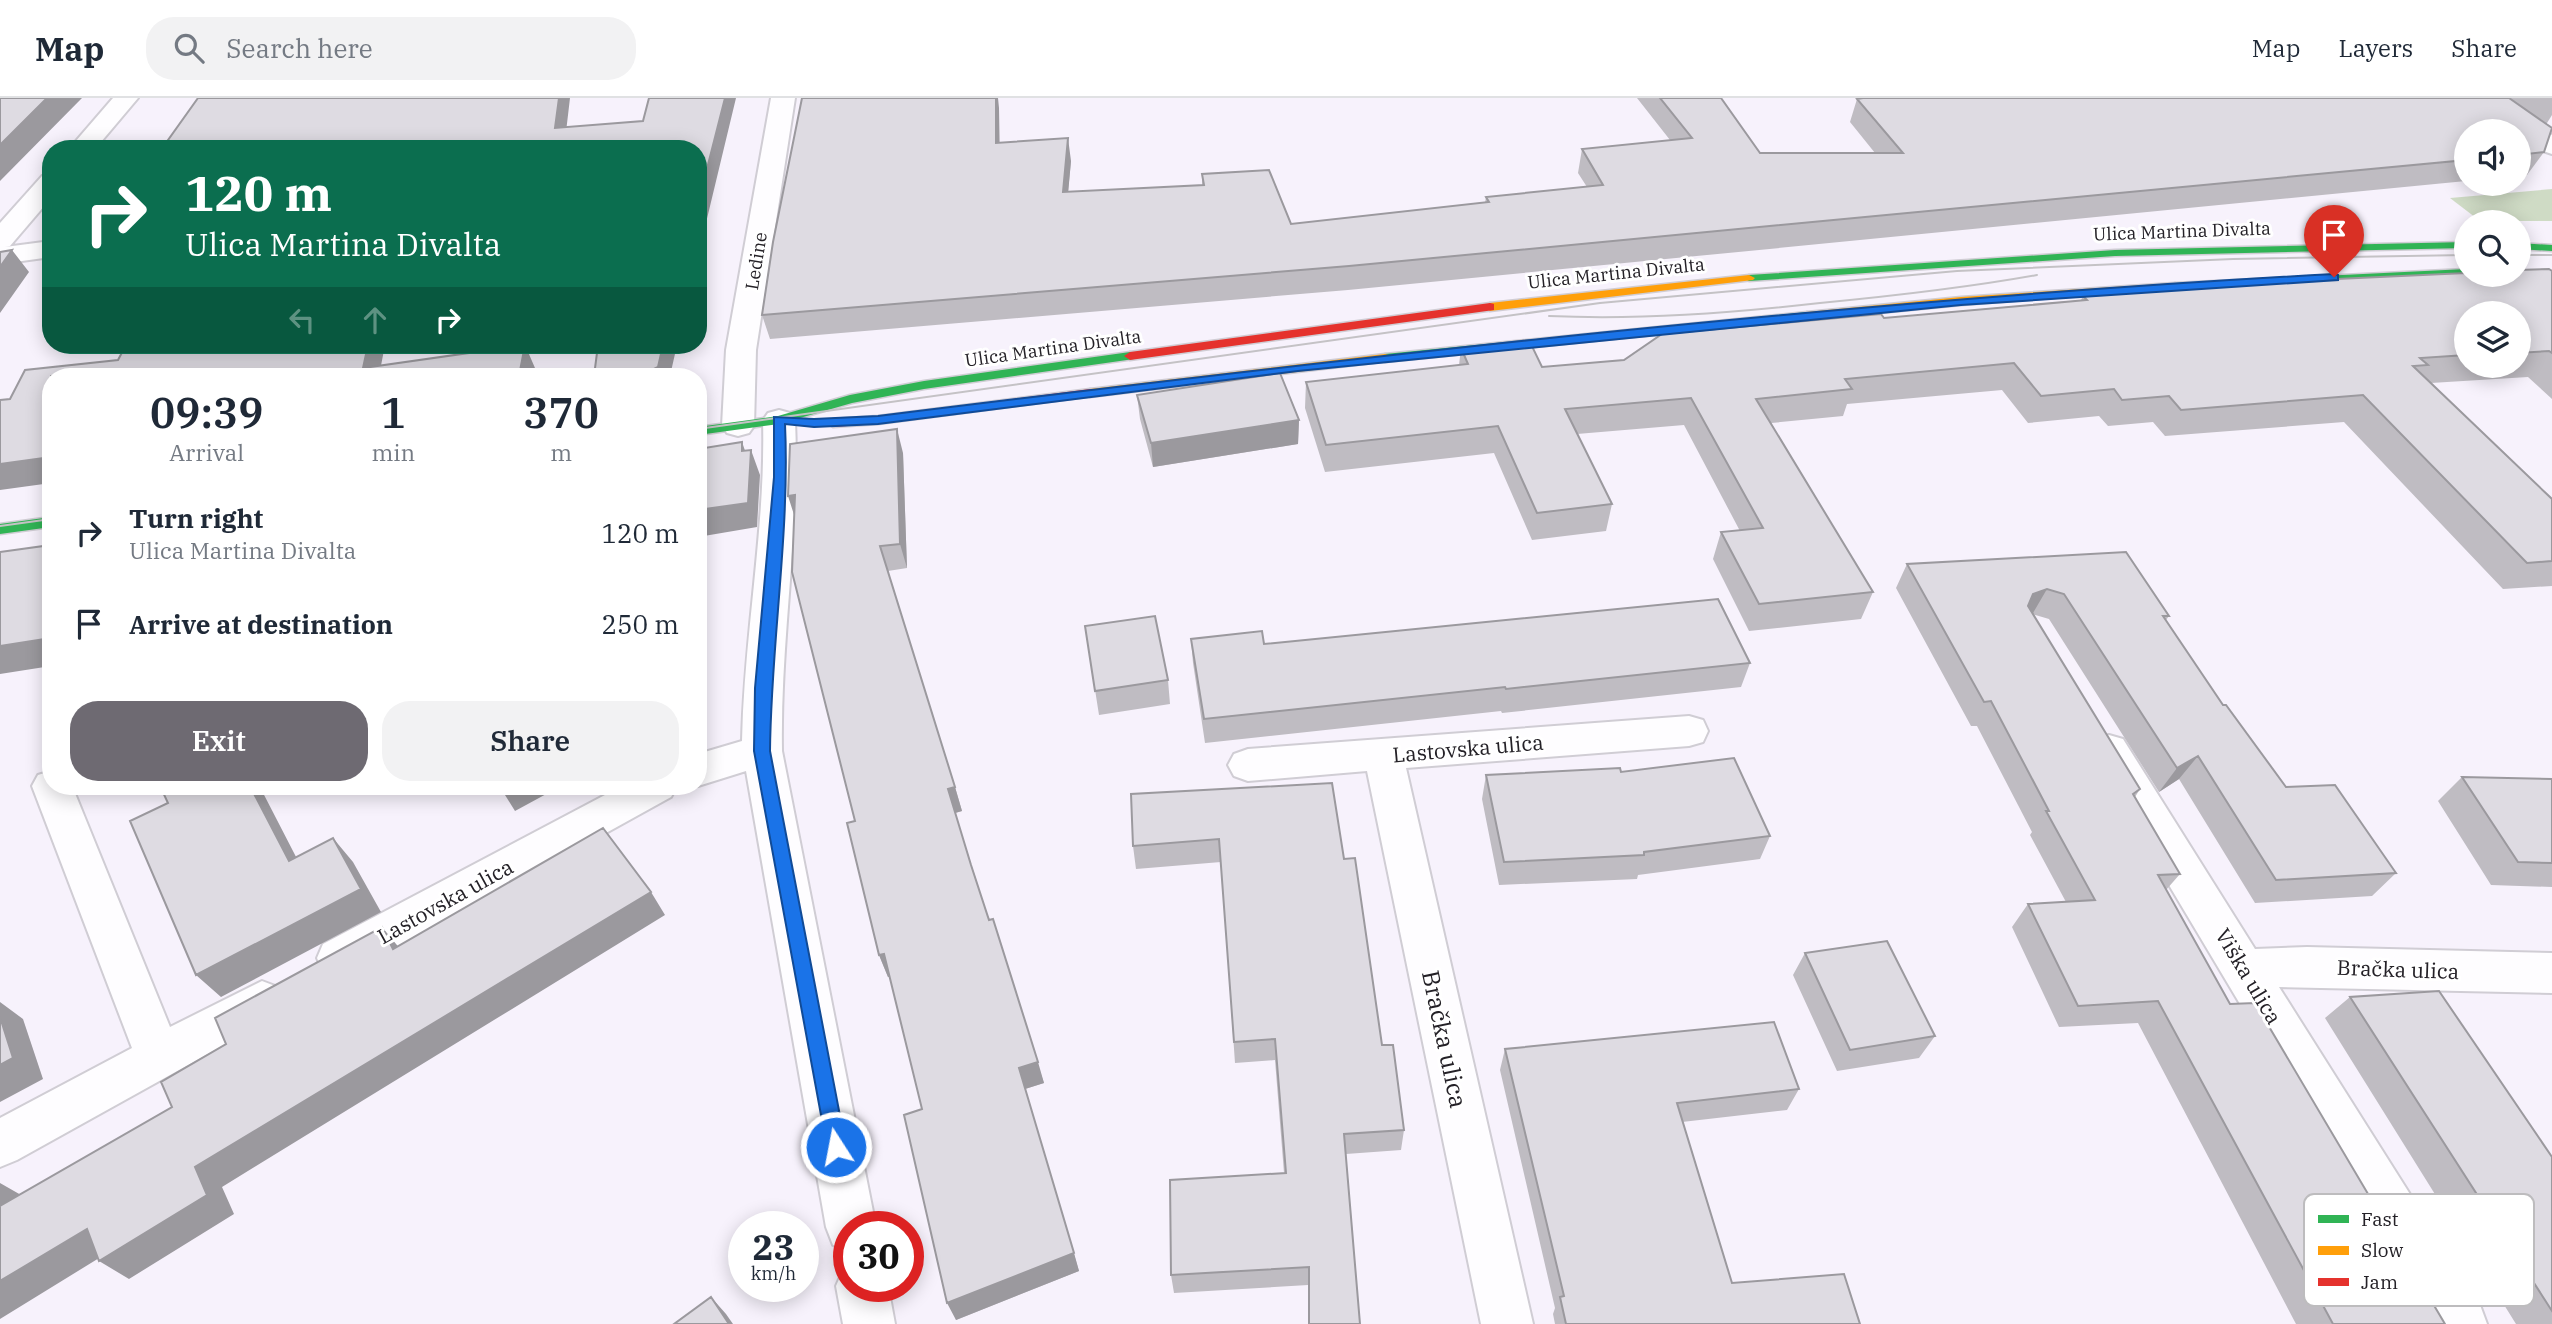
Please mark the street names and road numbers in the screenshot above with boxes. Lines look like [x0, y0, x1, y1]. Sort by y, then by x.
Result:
street label: Ulica Martina Divalta [2093, 216, 2271, 246]
street label: Ledine [740, 230, 772, 292]
street label: Ulica Martina Divalta [1526, 252, 1706, 294]
street label: Ulica Martina Divalta [963, 324, 1143, 372]
street label: Lastovska ulica [1391, 727, 1545, 769]
street label: Lastovska ulica [372, 852, 518, 950]
street label: Viška ulica [2209, 923, 2289, 1029]
street label: Bračka ulica [2336, 953, 2460, 985]
street label: Bračka ulica [1415, 967, 1475, 1111]

